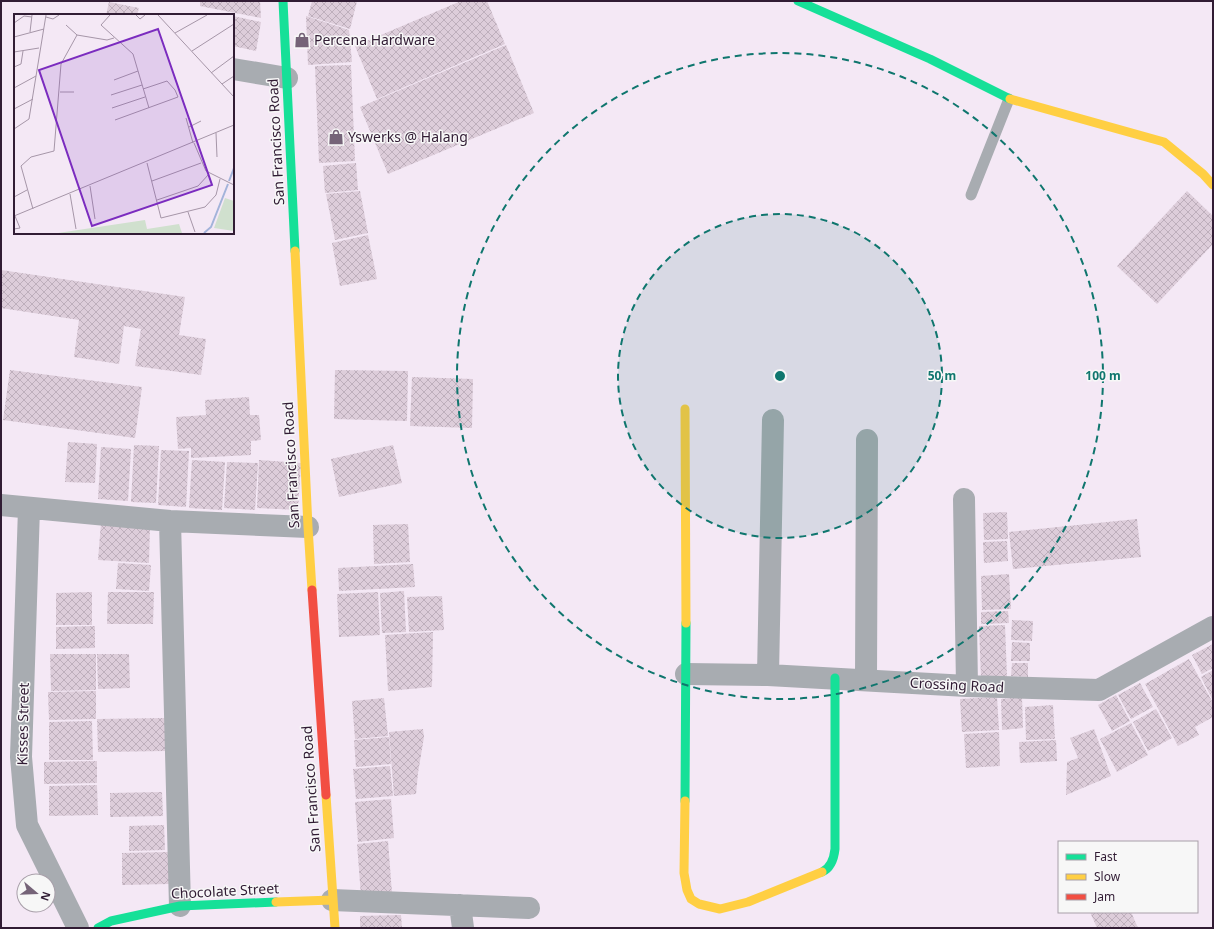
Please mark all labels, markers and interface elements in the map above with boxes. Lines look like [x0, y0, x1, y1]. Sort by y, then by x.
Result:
inset map [14, 14, 234, 234]
place label: Percena Hardware [314, 30, 435, 49]
shop icon: Percena Hardware [293, 31, 311, 49]
street label: San Francisco Road [263, 78, 288, 206]
place label: Yswerks @ Halang [348, 127, 468, 146]
shop icon: Yswerks @ Halang [327, 128, 345, 146]
text: 50 m [928, 367, 956, 384]
text: 100 m [1085, 367, 1121, 384]
centre of rings [773, 369, 787, 383]
street label: San Francisco Road [278, 401, 303, 529]
street label: Crossing Road [909, 673, 1005, 696]
street label: Kisses Street [12, 682, 33, 766]
street label: San Francisco Road [297, 725, 324, 853]
legend [1058, 841, 1198, 913]
text: Fast [1094, 848, 1118, 865]
text: Slow [1094, 868, 1121, 885]
north arrow [16, 873, 56, 913]
street label: Chocolate Street [170, 878, 280, 903]
text: Jam [1093, 888, 1115, 905]
text: N [37, 890, 54, 903]

